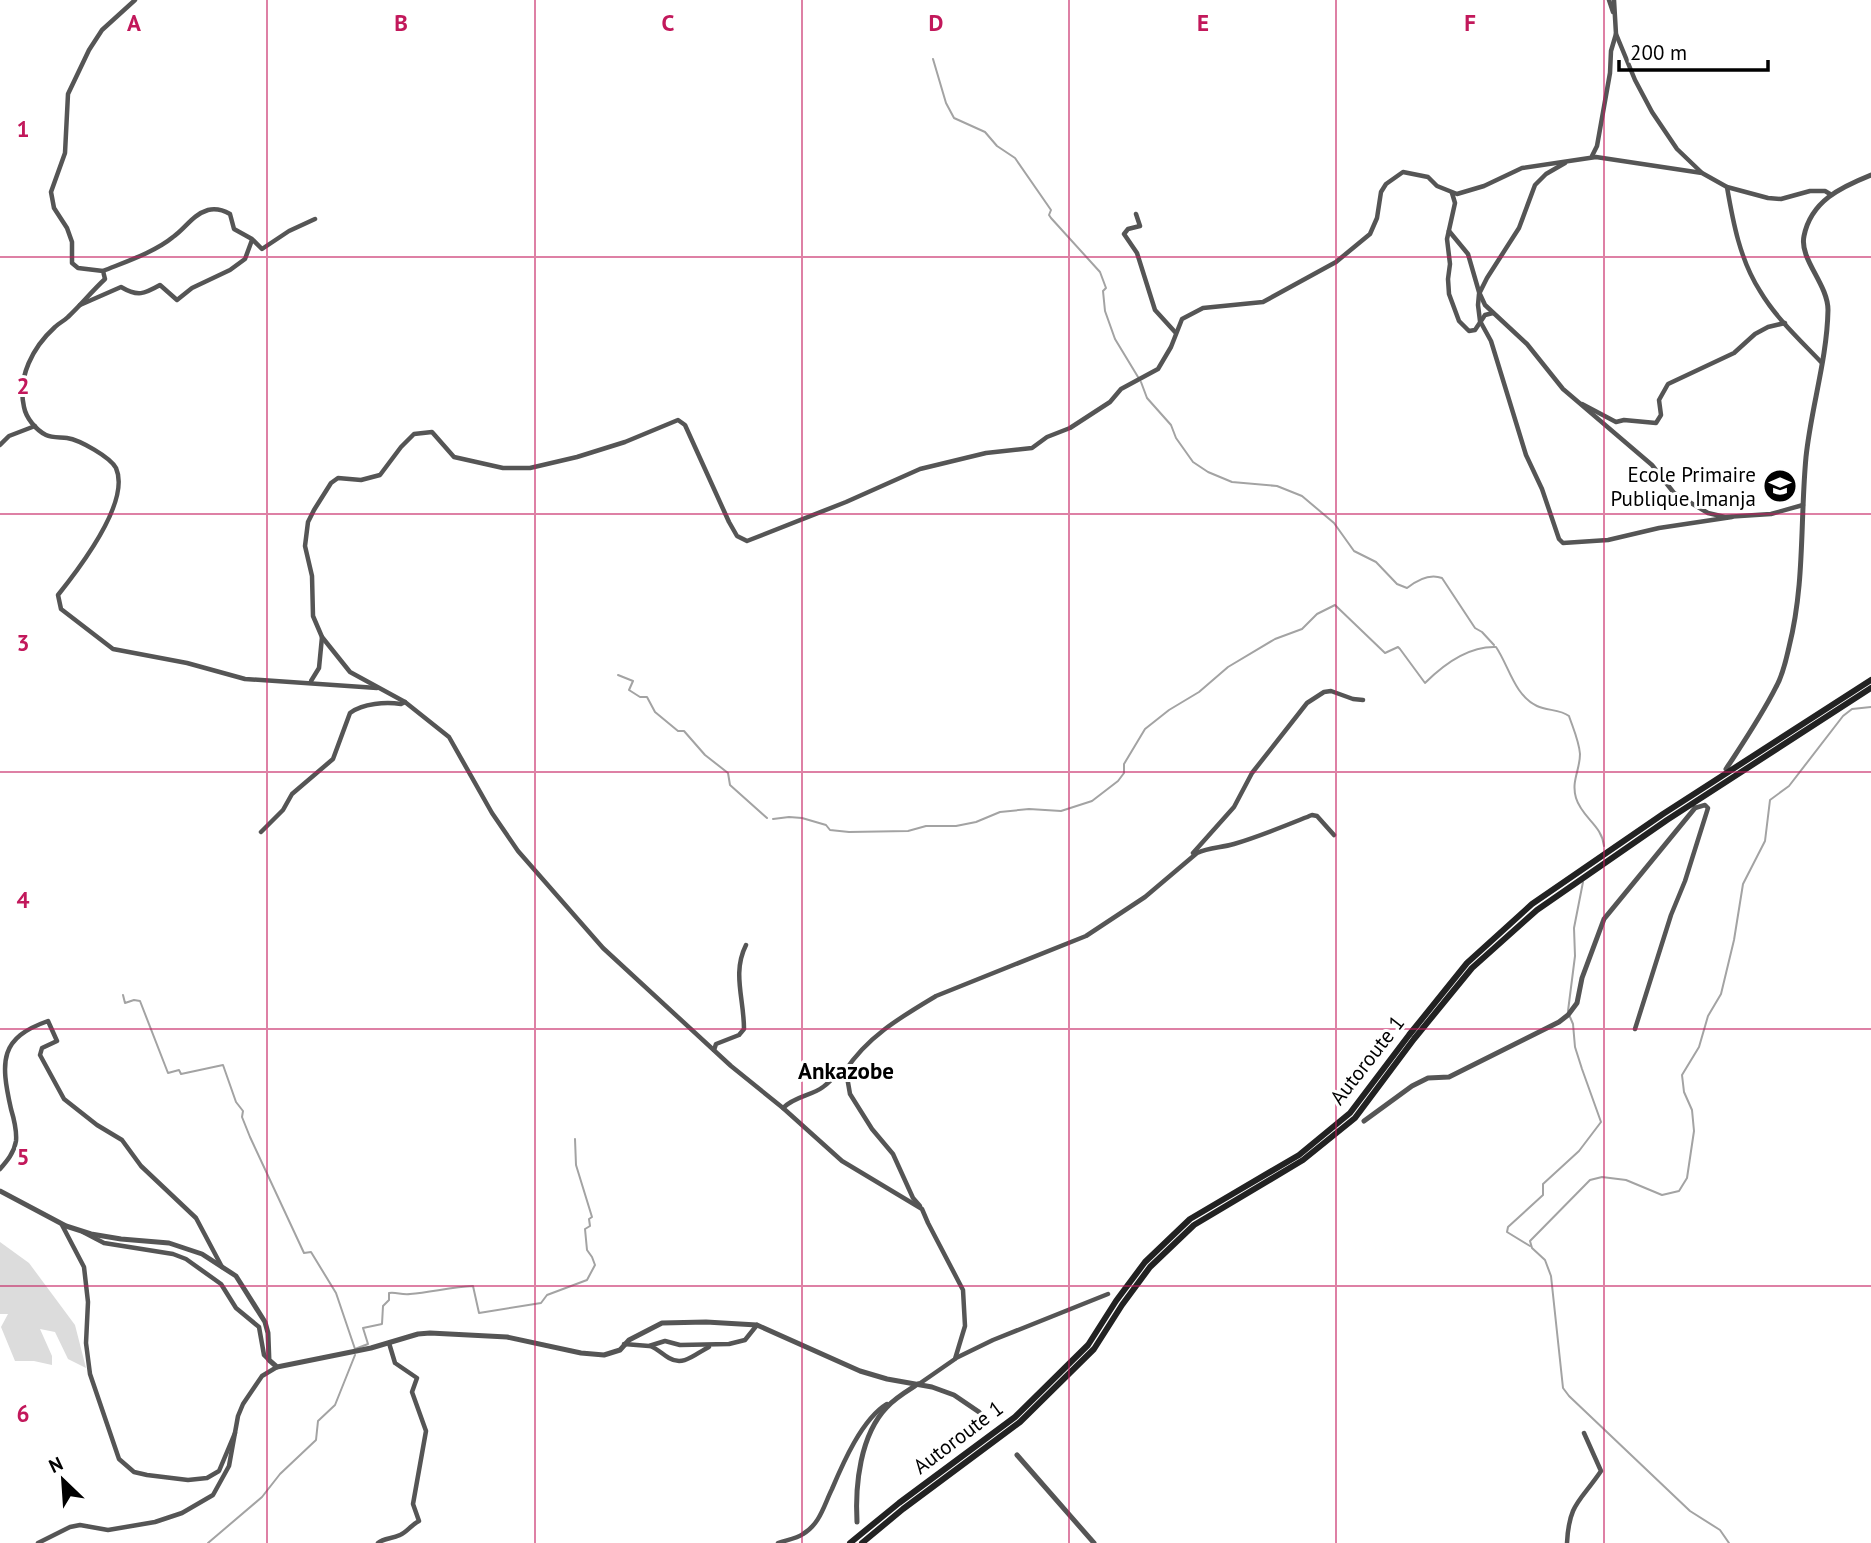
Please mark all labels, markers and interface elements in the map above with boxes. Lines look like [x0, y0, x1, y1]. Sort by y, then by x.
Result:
text: A [127, 8, 141, 37]
text: B [394, 8, 408, 37]
text: C [662, 8, 675, 37]
text: D [929, 8, 943, 37]
text: E [1197, 8, 1209, 37]
text: F [1464, 8, 1476, 37]
scale bar [1619, 28, 1768, 72]
text: 200 m [1630, 39, 1687, 66]
text: 1 [16, 114, 30, 143]
text: 2 [16, 371, 30, 400]
place label: Ecole Primaire Publique Imanja [1611, 461, 1756, 512]
school or university icon: Ecole Primaire Publique Imanja [1761, 467, 1799, 505]
text: 3 [16, 628, 30, 657]
text: 4 [16, 885, 30, 914]
street label: Autoroute 1 [1324, 1010, 1410, 1110]
district label: Ankazobe [798, 1056, 894, 1085]
text: 5 [16, 1142, 30, 1171]
street label: Autoroute 1 [908, 1394, 1008, 1480]
text: 6 [16, 1399, 30, 1428]
north arrow [28, 1445, 98, 1515]
text: N [45, 1451, 67, 1478]

